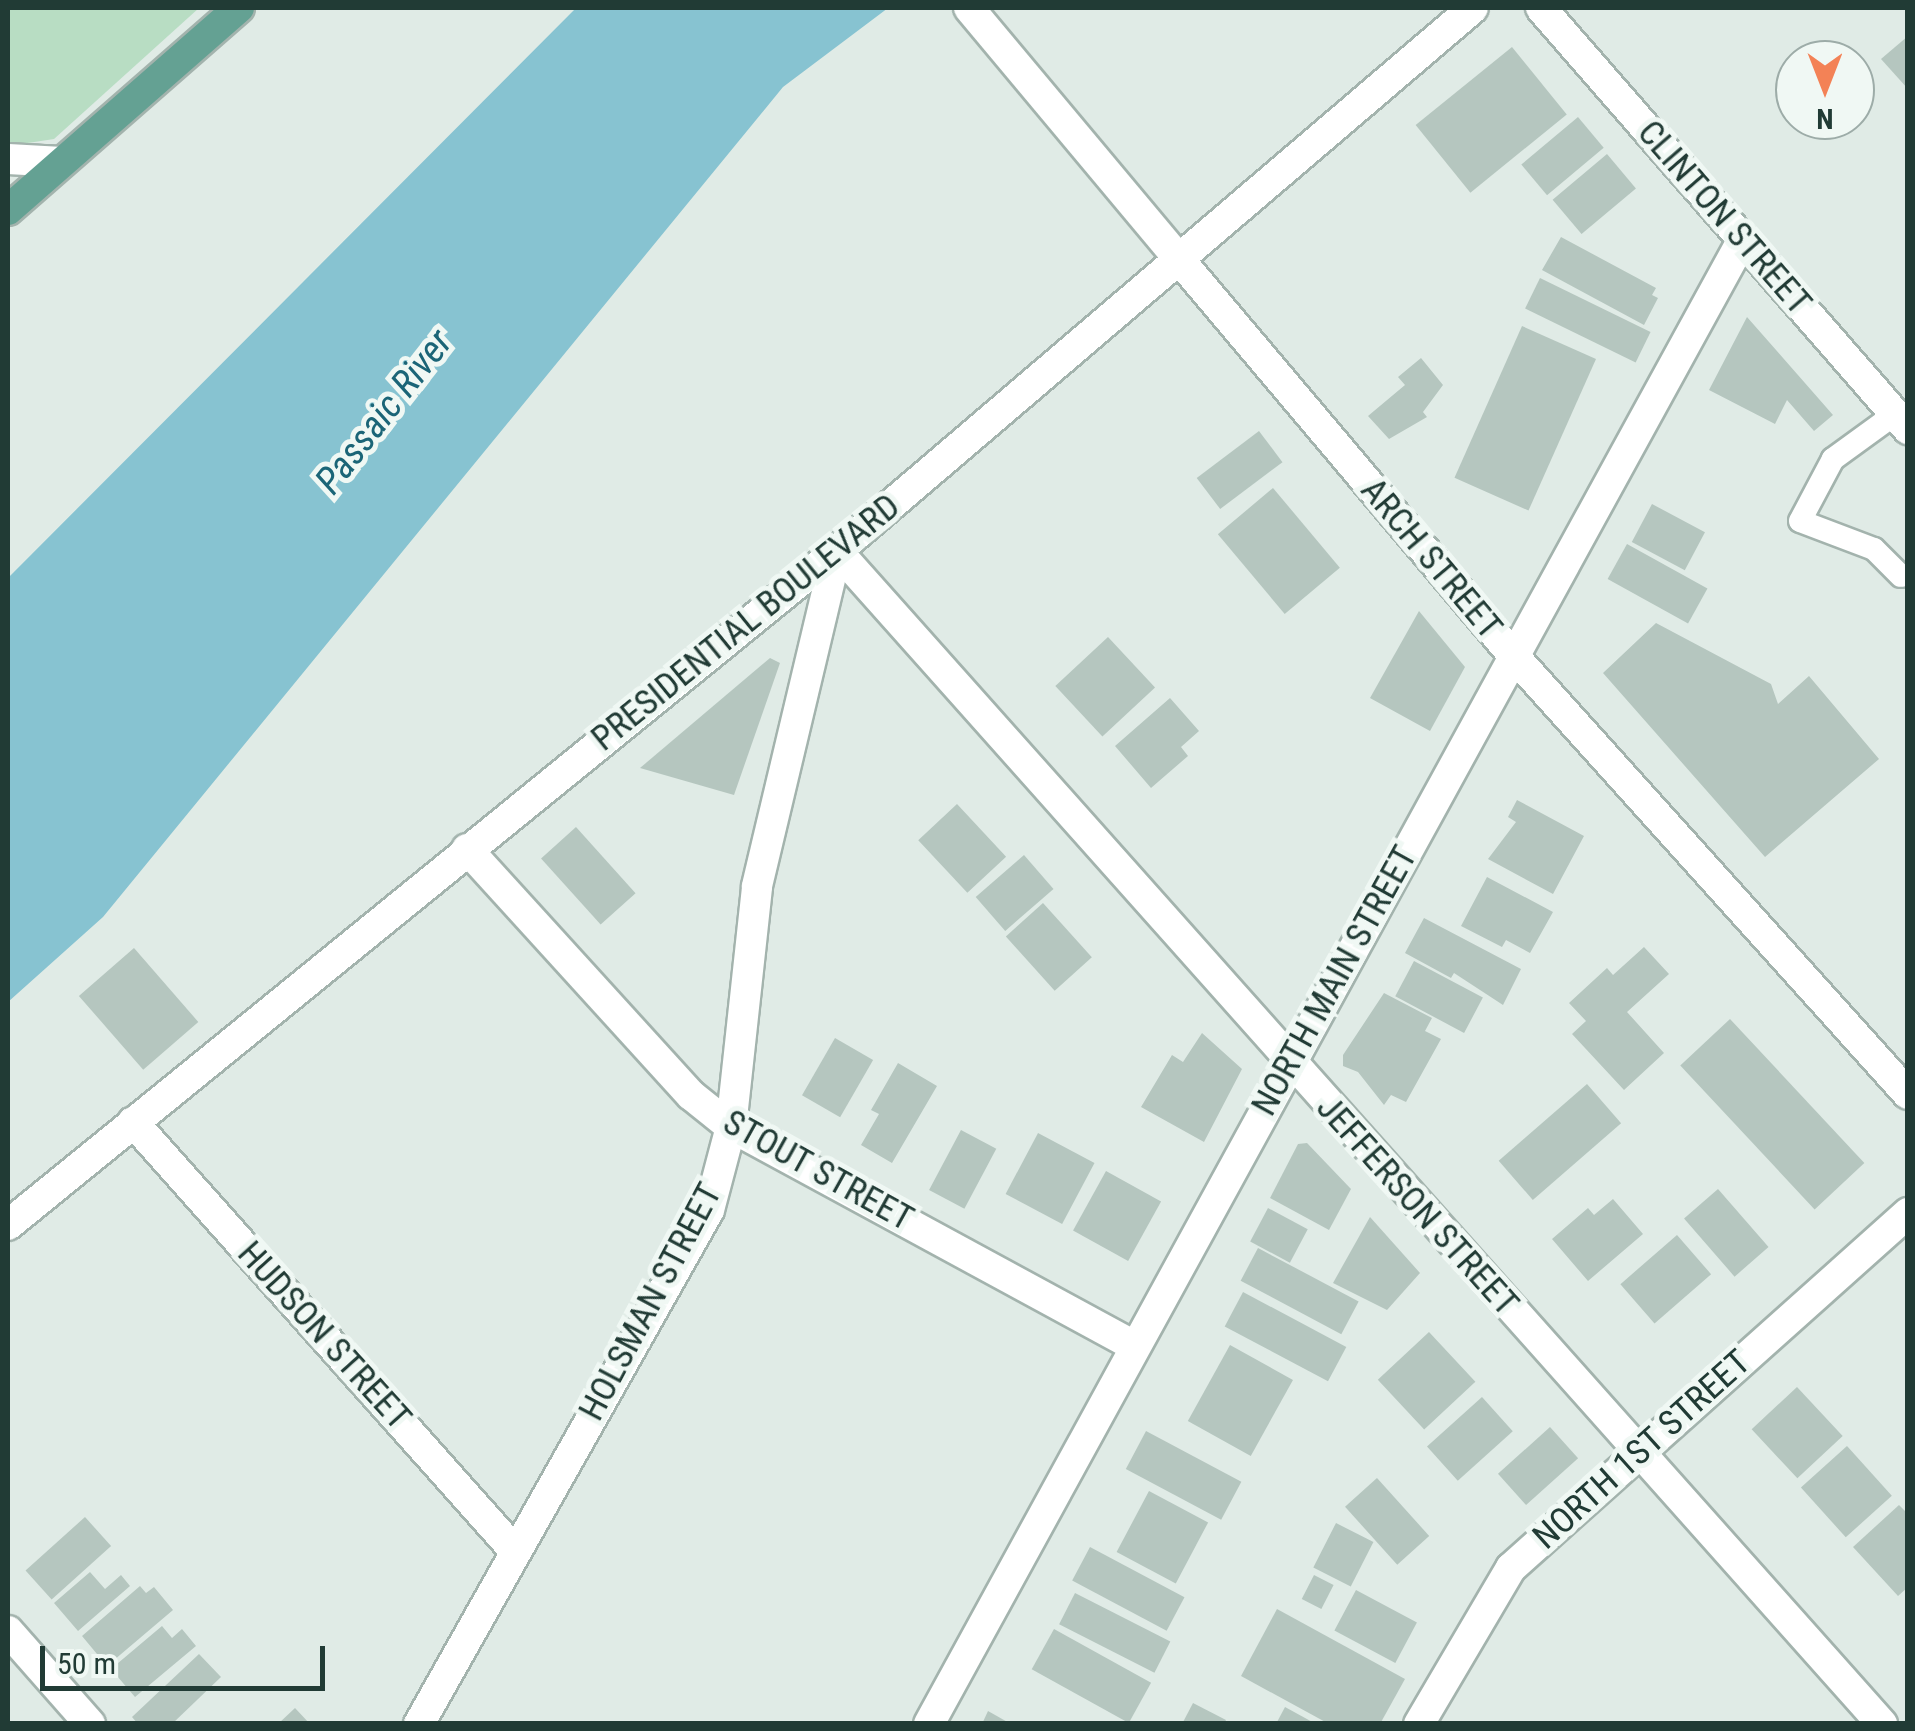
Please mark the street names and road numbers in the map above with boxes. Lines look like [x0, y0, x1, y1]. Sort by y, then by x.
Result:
street label: CLINTON STREET [1628, 112, 1820, 324]
street label: ARCH STREET [1352, 470, 1510, 648]
street label: PRESIDENTIAL BOULEVARD [584, 486, 908, 760]
street label: NORTH MAIN STREET [1244, 839, 1426, 1123]
street label: JEFFERSON STREET [1307, 1087, 1527, 1325]
street label: STOUT STREET [715, 1101, 921, 1241]
street label: HOLSMAN STREET [571, 1176, 731, 1428]
street label: HUDSON STREET [229, 1233, 419, 1439]
street label: NORTH 1ST STREET [1525, 1341, 1759, 1559]

